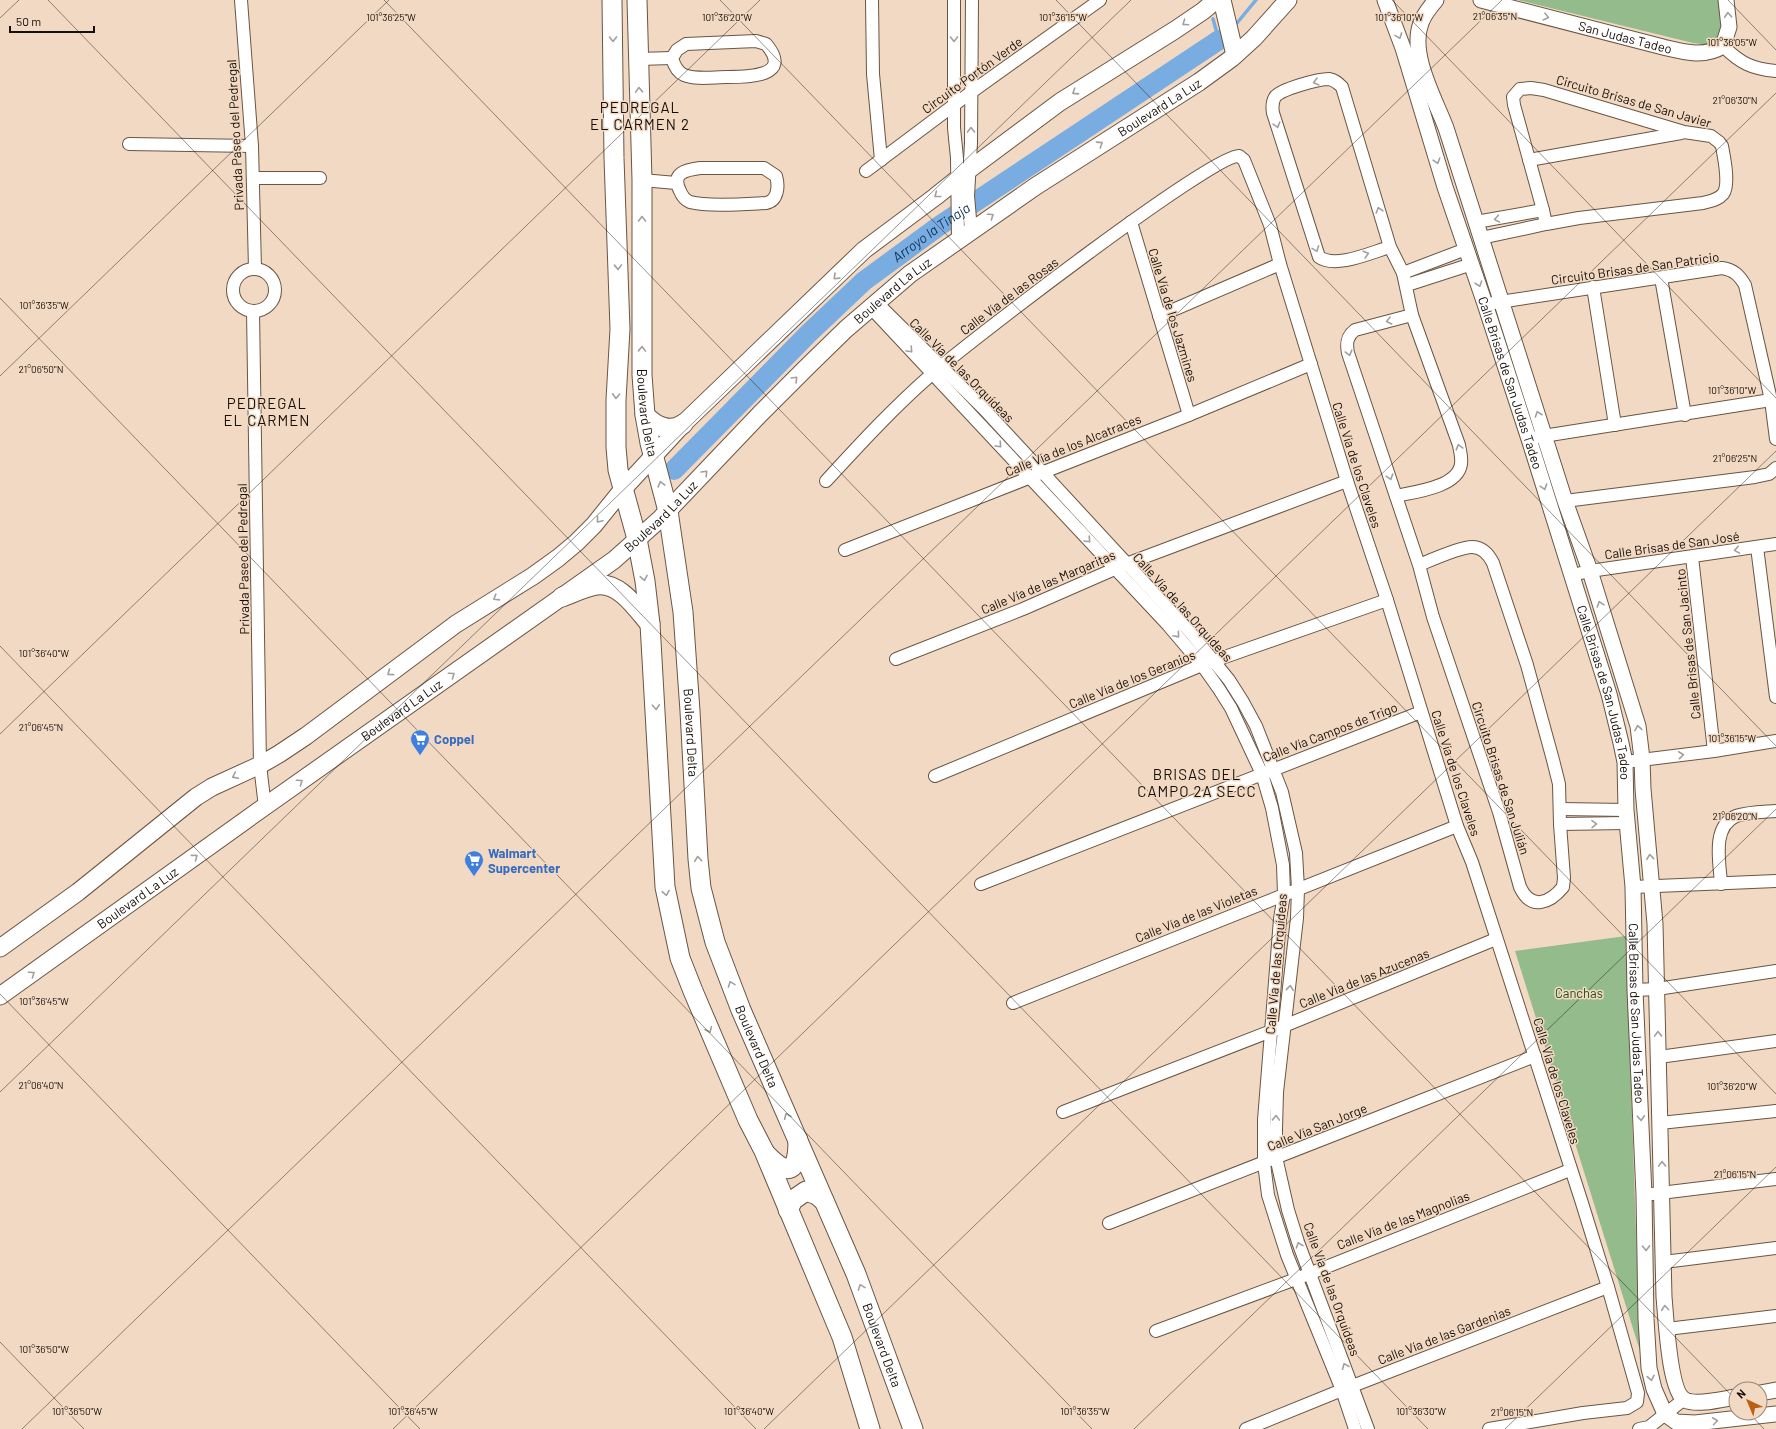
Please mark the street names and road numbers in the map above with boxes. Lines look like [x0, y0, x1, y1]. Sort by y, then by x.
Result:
street label: San Judas Tadeo [1577, 18, 1674, 57]
street label: Circuito Portón Verde [919, 33, 1025, 117]
street label: Privada Paseo del Pedregal [223, 59, 247, 211]
street label: Circuito Brisas de San Javier [1555, 71, 1714, 131]
street label: Boulevard La Luz [1115, 75, 1204, 140]
street label: Calle Vía de los Jazmines [1145, 246, 1201, 384]
street label: Circuito Brisas de San Patricio [1550, 248, 1720, 288]
street label: Boulevard La Luz [850, 254, 934, 327]
street label: Calle Vía de las Rosas [957, 254, 1061, 338]
street label: Calle Brisas de San Judas Tadeo [1475, 294, 1546, 471]
street label: Calle Vía de las Orquídeas [906, 314, 1018, 426]
street label: Boulevard Delta [634, 369, 661, 458]
street label: Calle Vía de los Claveles [1329, 400, 1385, 530]
street label: Calle Vía de los Alcatraces [1003, 410, 1143, 480]
street label: Boulevard La Luz [621, 477, 701, 555]
street label: Privada Paseo del Pedregal [234, 483, 252, 635]
street label: Calle Brisas de San José [1603, 528, 1741, 562]
street label: Calle Vía de las Margaritas [978, 546, 1118, 618]
street label: Calle Vía de las Orquídeas [1130, 549, 1236, 665]
street label: Calle Brisas de San Jacinto [1672, 568, 1704, 720]
street label: Calle Brisas de San Judas Tadeo [1574, 603, 1633, 780]
street label: Calle Vía de los Geranios [1066, 646, 1198, 712]
street label: Boulevard La Luz [358, 676, 445, 744]
street label: Boulevard Delta [680, 688, 702, 777]
street label: Calle Vía Campos de Trigo [1260, 699, 1400, 765]
street label: Circuito Brisas de San Julián [1469, 699, 1533, 857]
street label: Calle Vía de los Claveles [1428, 708, 1484, 838]
street label: Boulevard La Luz [94, 863, 181, 932]
street label: Calle Vía de las Violetas [1133, 882, 1259, 946]
street label: Calle Vía de las Orquídeas [1262, 893, 1290, 1035]
street label: Calle Brisas de San Judas Tadeo [1626, 923, 1648, 1104]
street label: Calle Vía de las Azucenas [1297, 945, 1431, 1011]
street label: Boulevard Delta [732, 1003, 782, 1090]
street label: Calle Vía de los Claveles [1530, 1016, 1584, 1146]
street label: Calle Vía San Jorge [1265, 1100, 1369, 1154]
street label: Calle Vía de las Magnolias [1334, 1187, 1472, 1253]
street label: Calle Vía de las Orquídeas [1300, 1220, 1364, 1358]
street label: Boulevard Delta [859, 1301, 905, 1389]
street label: Calle Vía de las Gardenias [1375, 1302, 1513, 1368]

